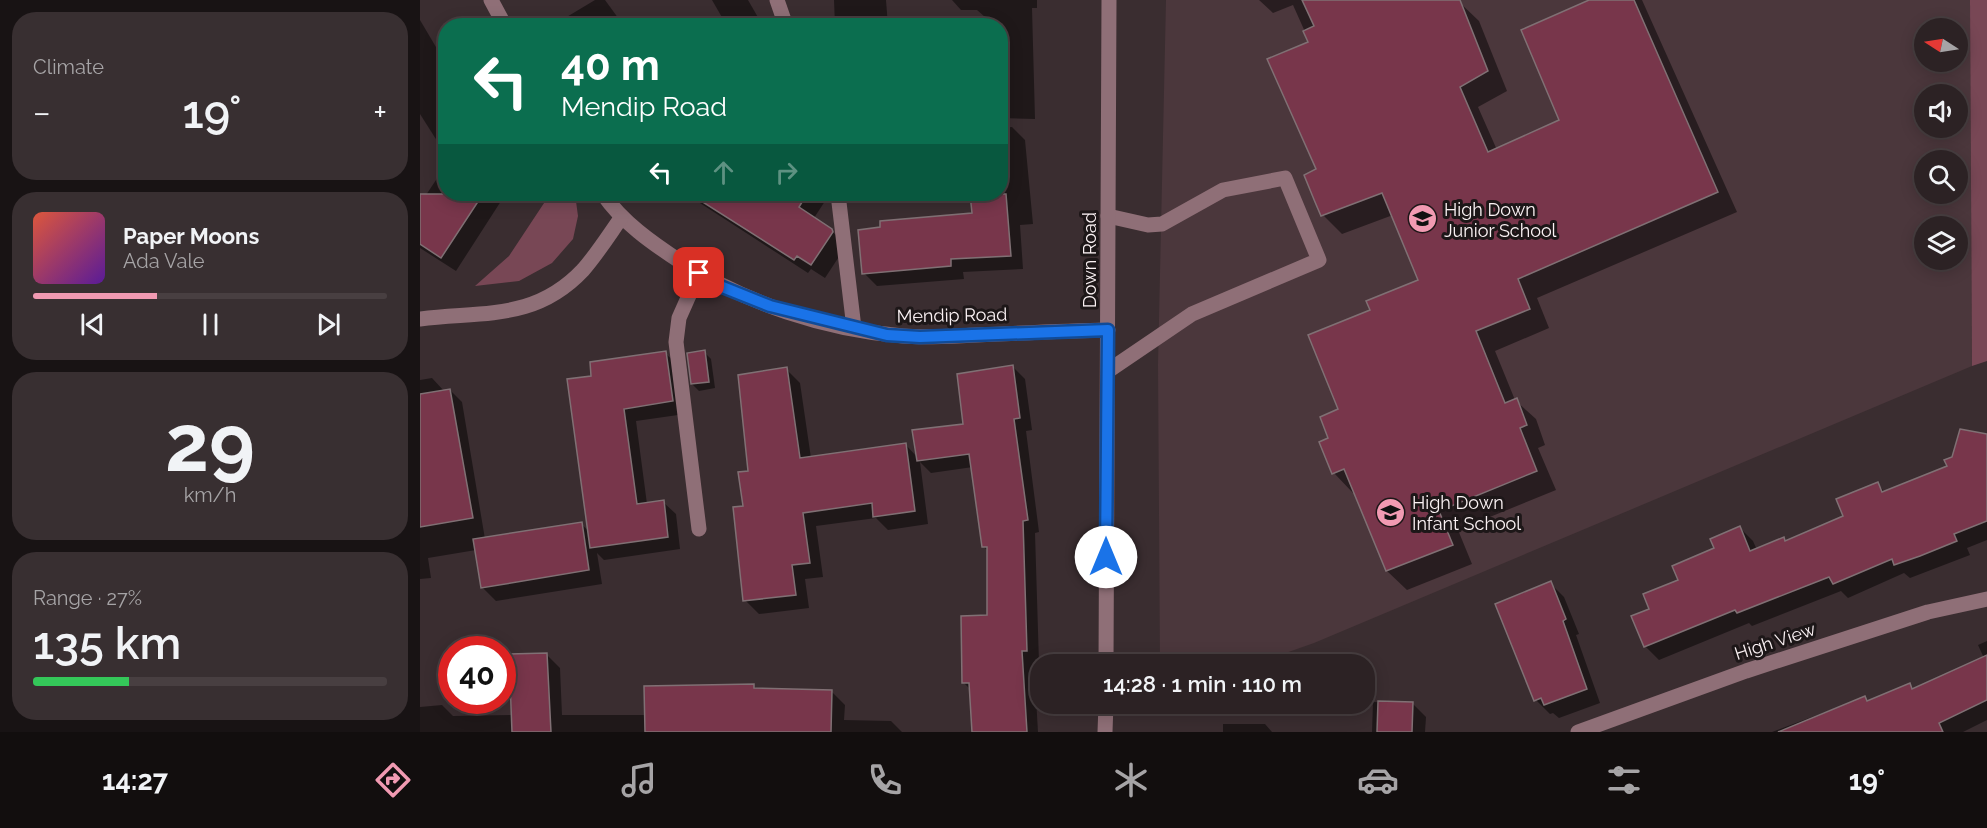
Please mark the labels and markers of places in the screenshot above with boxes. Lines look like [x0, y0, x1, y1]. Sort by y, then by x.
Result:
place label: High Down Junior School [1444, 199, 1557, 241]
school or university icon: High Down Junior School [1407, 203, 1439, 235]
pin [673, 247, 724, 298]
place label: High Down Infant School [1412, 492, 1521, 534]
school or university icon: High Down Infant School [1375, 496, 1407, 528]

